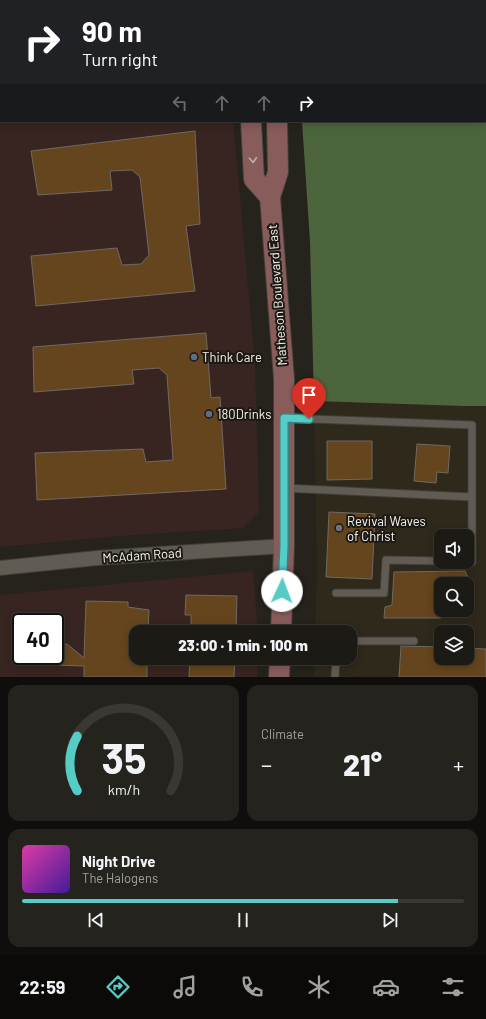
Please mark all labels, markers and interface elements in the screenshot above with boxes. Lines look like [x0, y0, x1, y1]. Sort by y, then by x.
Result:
text: 90 m [82, 14, 142, 48]
icon: right [16, 16, 68, 68]
text: Turn right [82, 48, 158, 70]
icon: left [169, 92, 191, 114]
icon: ahead [211, 92, 233, 114]
icon: ahead [253, 92, 275, 114]
icon: right [295, 92, 317, 114]
one-way arrow [249, 157, 257, 163]
street label: Matheson Boulevard East [264, 224, 290, 366]
place label: Think Care [202, 349, 262, 365]
marker: Think Care [189, 352, 199, 362]
pin [292, 378, 326, 419]
icon: arrive [298, 384, 320, 406]
place label: 180Drinks [217, 406, 271, 422]
marker: 180Drinks [204, 409, 214, 419]
place label: Revival Waves of Christ [347, 513, 426, 544]
marker: Revival Waves of Christ [334, 523, 344, 533]
map controls [434, 529, 474, 665]
button: sound [434, 529, 474, 569]
street label: McAdam Road [102, 544, 182, 566]
position arrow [261, 570, 303, 612]
button: search [434, 577, 474, 617]
speed limit sign: 40 [12, 613, 64, 665]
button: layers [434, 625, 474, 665]
text: 23:00 · 1 min · 100 m [178, 636, 308, 654]
text: Climate [261, 726, 304, 742]
text: 35 [101, 732, 146, 782]
text: 21° [343, 746, 382, 782]
text: − [261, 751, 272, 777]
text: + [453, 751, 464, 777]
text: km/h [107, 781, 140, 798]
text: Night Drive [82, 852, 155, 870]
text: The Halogens [82, 870, 158, 886]
icon: previous [85, 909, 107, 931]
icon: pause [232, 909, 254, 931]
icon: next [379, 909, 401, 931]
icon: directions [104, 973, 132, 1001]
icon: music [171, 973, 199, 1001]
icon: phone [238, 973, 266, 1001]
icon: climate [305, 973, 333, 1001]
icon: car [372, 973, 400, 1001]
icon: filters [439, 973, 467, 1001]
text: 22:59 [19, 976, 65, 998]

